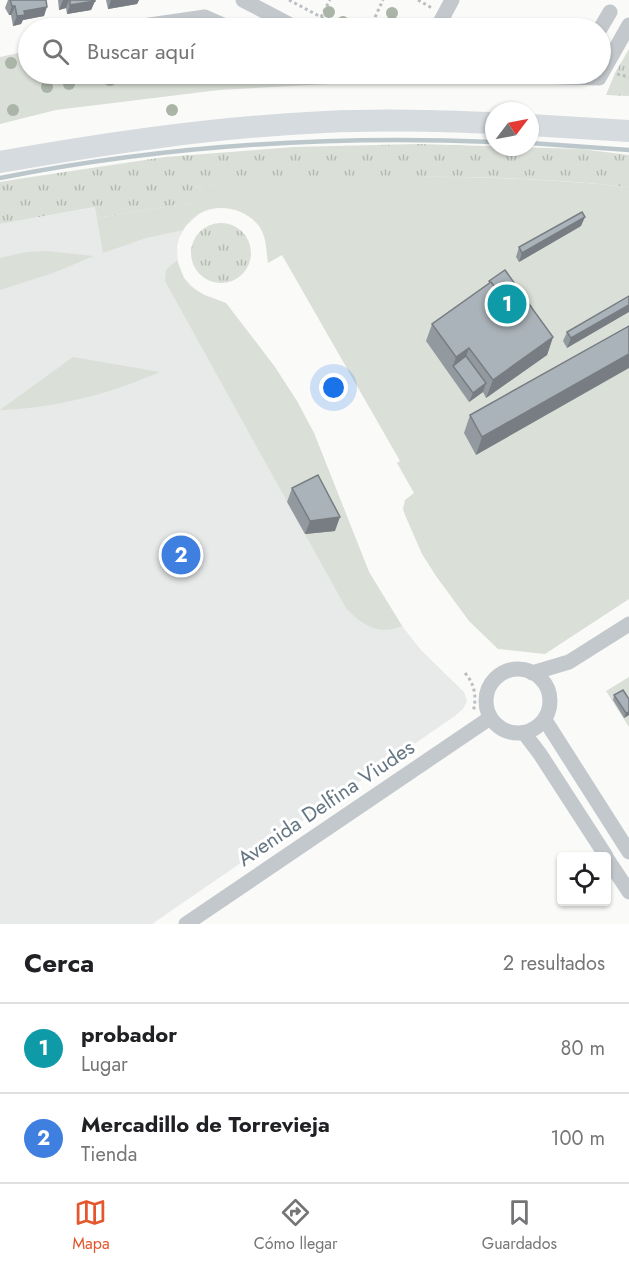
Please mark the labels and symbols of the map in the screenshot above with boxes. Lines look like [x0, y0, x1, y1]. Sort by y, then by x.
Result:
north arrow [485, 102, 539, 156]
pin: 1 [488, 282, 526, 326]
your location [319, 373, 348, 402]
pin: 2 [162, 532, 201, 578]
street label: Avenida Delfina Viudes [231, 732, 421, 874]

